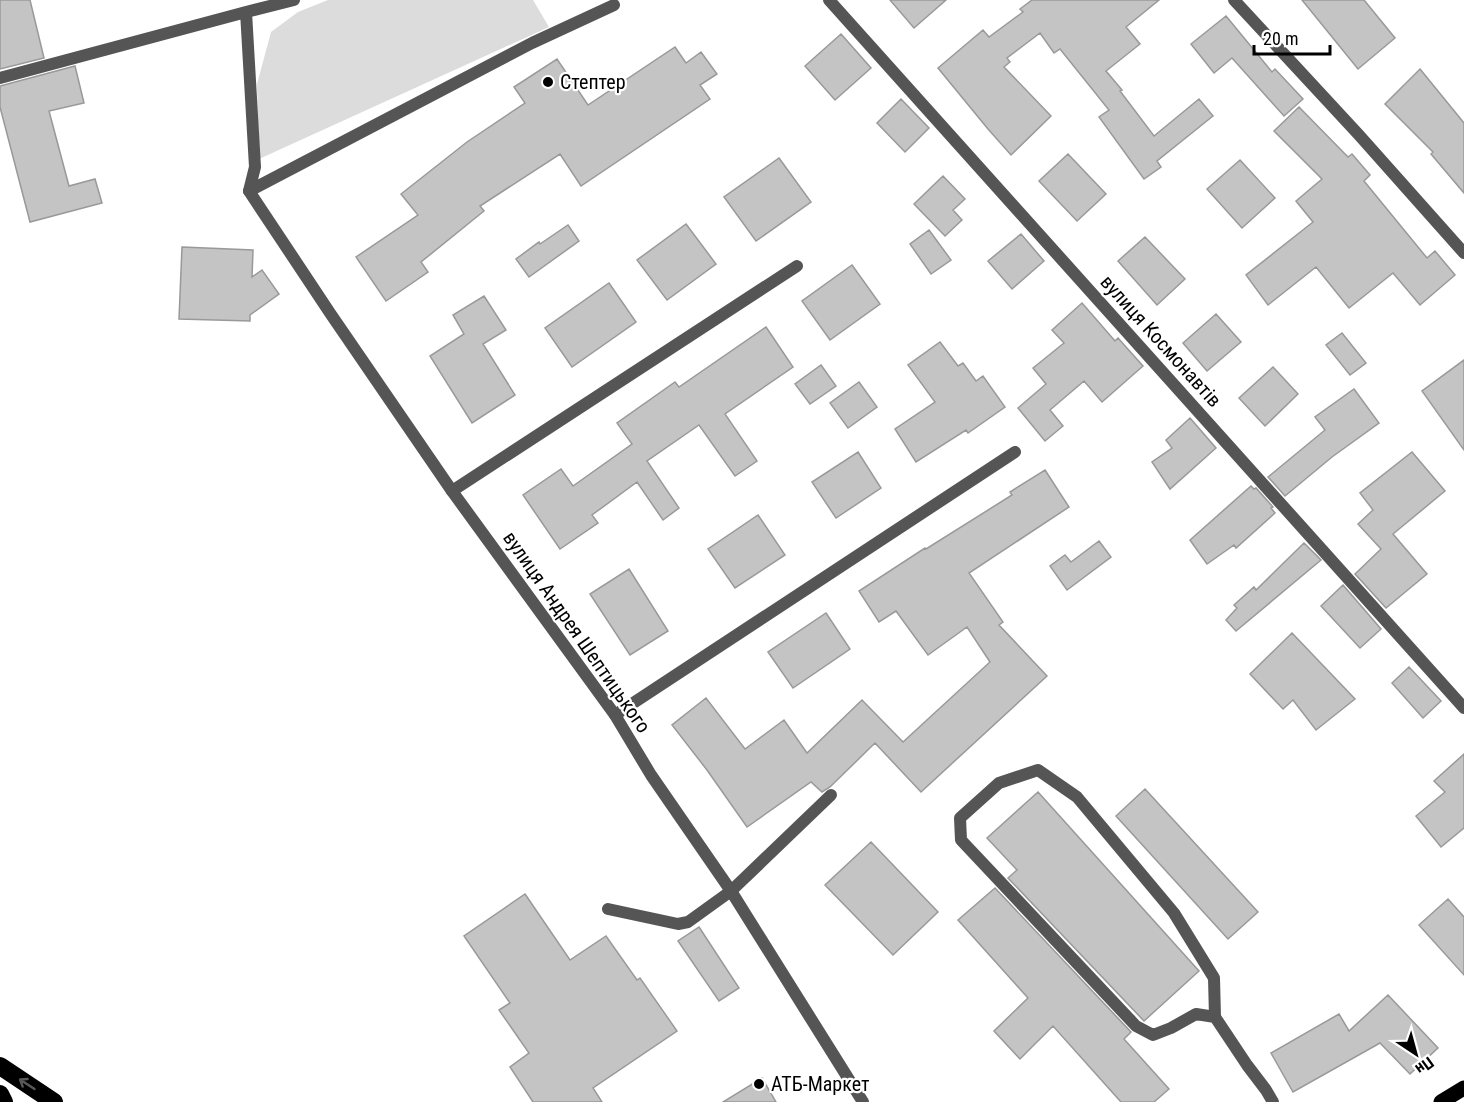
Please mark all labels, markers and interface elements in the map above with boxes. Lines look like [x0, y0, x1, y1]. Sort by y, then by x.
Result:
scale bar [1254, 18, 1330, 56]
text: 20 m [1263, 28, 1298, 49]
place label: Стептер [560, 70, 626, 94]
marker: Стептер [541, 75, 555, 89]
street label: вулиця Космонавтів [1095, 270, 1227, 412]
street label: вулиця Андрея Шептицького [498, 527, 656, 737]
north arrow [1386, 1024, 1446, 1084]
text: Пн [1412, 1053, 1437, 1079]
place label: ATБ-Маркет [771, 1072, 869, 1096]
marker: ATБ-Маркет [752, 1077, 766, 1091]
one-way arrow [19, 1078, 36, 1090]

